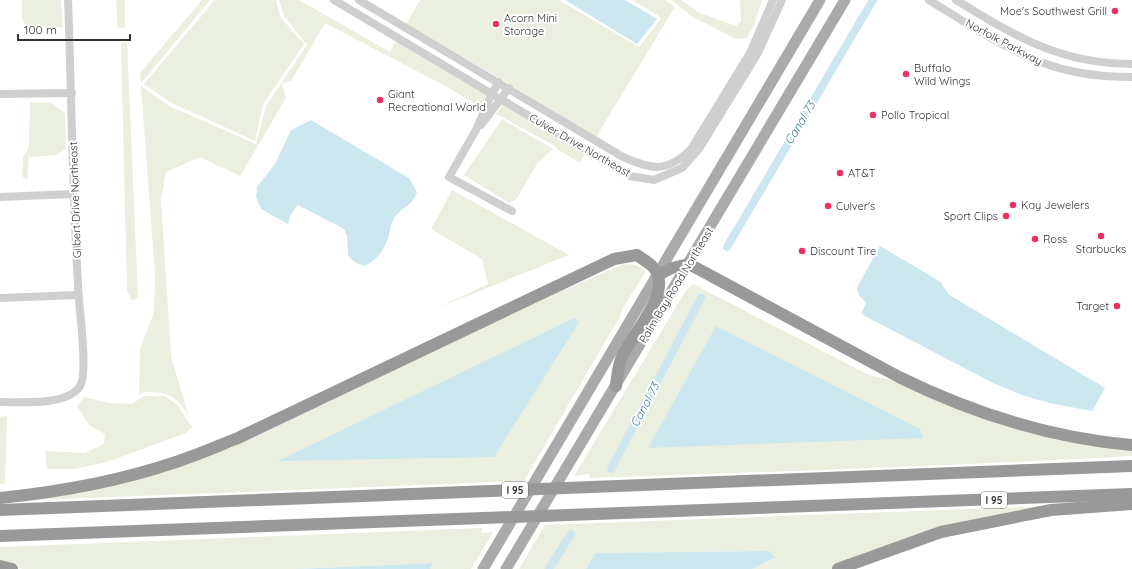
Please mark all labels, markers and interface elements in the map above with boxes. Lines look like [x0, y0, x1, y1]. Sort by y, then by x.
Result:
place label: Moe's Southwest Grill [1000, 4, 1107, 18]
marker: Moe's Southwest Grill [1110, 6, 1120, 16]
place label: Acorn Mini Storage [504, 11, 557, 38]
scale bar [18, 16, 130, 42]
street label: Norfolk Parkway [963, 16, 1045, 68]
marker: Acorn Mini Storage [491, 19, 501, 29]
text: 100 m [24, 22, 57, 37]
place label: Buffalo Wild Wings [914, 61, 970, 88]
marker: Buffalo Wild Wings [901, 69, 911, 79]
place label: Giant Recreational World [388, 87, 486, 114]
marker: Giant Recreational World [375, 95, 385, 105]
water label: Canal 73 [781, 97, 819, 147]
place label: Pollo Tropical [881, 108, 949, 122]
street label: Culver Drive Northeast [527, 110, 634, 180]
marker: Pollo Tropical [868, 110, 878, 120]
street label: Gilbert Drive Northeast [66, 141, 84, 258]
place label: AT&T [848, 166, 876, 180]
marker: AT&T [835, 168, 845, 178]
place label: Kay Jewelers [1021, 198, 1089, 212]
place label: Culver's [836, 199, 875, 213]
marker: Kay Jewelers [1008, 200, 1018, 210]
marker: Culver's [823, 201, 833, 211]
place label: Sport Clips [944, 209, 998, 223]
marker: Sport Clips [1001, 211, 1011, 221]
street label: Palm Bay Road Northeast [636, 224, 716, 346]
marker: Starbucks [1096, 231, 1106, 241]
place label: Ross [1043, 232, 1067, 246]
marker: Ross [1030, 234, 1040, 244]
place label: Starbucks [1076, 242, 1126, 256]
place label: Discount Tire [810, 244, 876, 258]
marker: Discount Tire [797, 246, 807, 256]
place label: Target [1076, 299, 1109, 313]
marker: Target [1112, 301, 1122, 311]
water label: Canal 73 [627, 379, 663, 429]
road number: I 95 [502, 482, 528, 498]
road number: I 95 [981, 492, 1007, 508]

